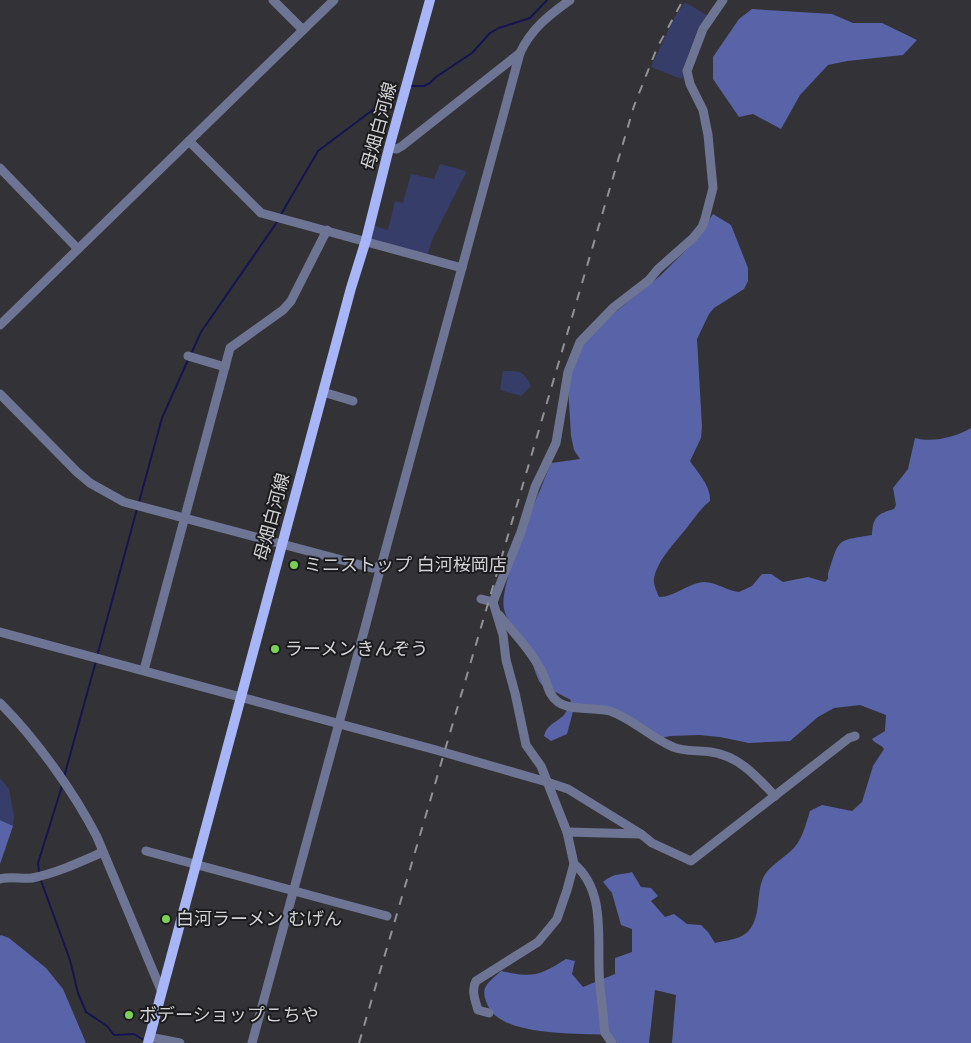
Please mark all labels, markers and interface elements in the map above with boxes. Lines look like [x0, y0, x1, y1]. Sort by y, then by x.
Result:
street label: 母畑白河線 [356, 79, 402, 173]
street label: 母畑白河線 [249, 470, 295, 564]
place label: ミニストップ 白河桜岡店 [304, 553, 507, 577]
marker: ミニストップ 白河桜岡店 [288, 559, 300, 571]
place label: ラーメンきんぞう [285, 637, 428, 661]
marker: ラーメンきんぞう [269, 643, 281, 655]
place label: 白河ラーメン むげん [176, 907, 342, 931]
marker: 白河ラーメン むげん [160, 913, 172, 925]
place label: ボデーショップこちや [139, 1003, 319, 1027]
marker: ボデーショップこちや [123, 1009, 135, 1021]

